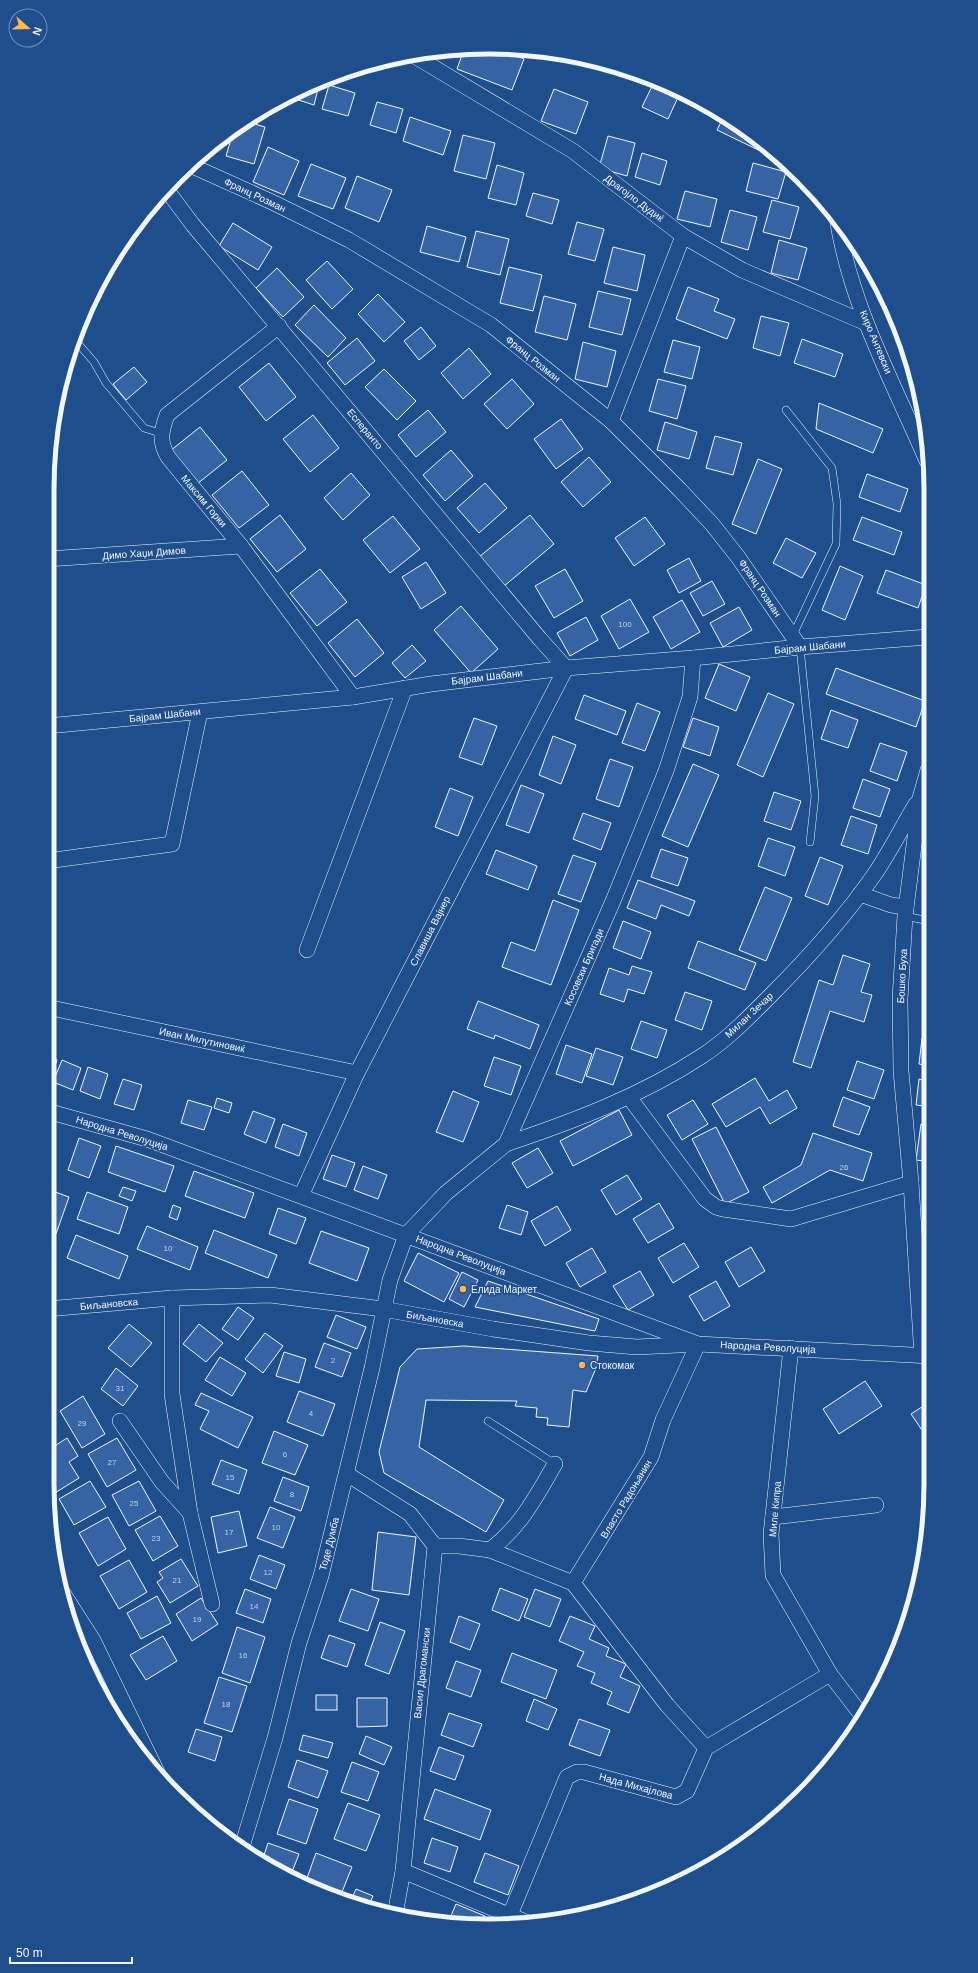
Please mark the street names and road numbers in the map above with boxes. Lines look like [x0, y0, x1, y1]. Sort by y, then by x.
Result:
street label: Драгојло Дудиќ [602, 172, 666, 224]
street label: Франц Розман [222, 176, 288, 214]
street label: Киро Антевски [858, 309, 894, 375]
street label: Франц Розман [504, 334, 562, 384]
street label: Есперанто [345, 407, 385, 452]
street label: Максим Горки [179, 473, 229, 529]
street label: Димо Хаџи Димов [102, 545, 186, 561]
street label: Франц Розман [737, 557, 783, 619]
street label: Бајрам Шабани [774, 638, 846, 656]
street label: Бајрам Шабани [451, 667, 523, 687]
street label: Бајрам Шабани [129, 706, 201, 724]
street label: Славиша Вајнер [408, 894, 453, 968]
street label: Косовски Бригади [562, 927, 606, 1007]
street label: Бошко Буха [895, 948, 909, 1004]
street label: Милан Зечар [723, 990, 775, 1040]
street label: Иван Милутиновиќ [158, 1026, 247, 1055]
street label: Народна Револуција [75, 1114, 170, 1152]
street label: Народна Револуција [414, 1233, 508, 1277]
street label: Биљановска [80, 1296, 139, 1312]
street label: Биљановска [405, 1309, 465, 1330]
street label: Народна Револуција [720, 1339, 816, 1355]
street label: Власто Радоњанин [598, 1458, 654, 1540]
street label: Миле Кипра [767, 1480, 783, 1537]
street label: Тоде Думба [317, 1516, 341, 1572]
street label: Васил Драгомански [412, 1627, 432, 1719]
street label: Нада Михајлова [598, 1771, 674, 1801]

